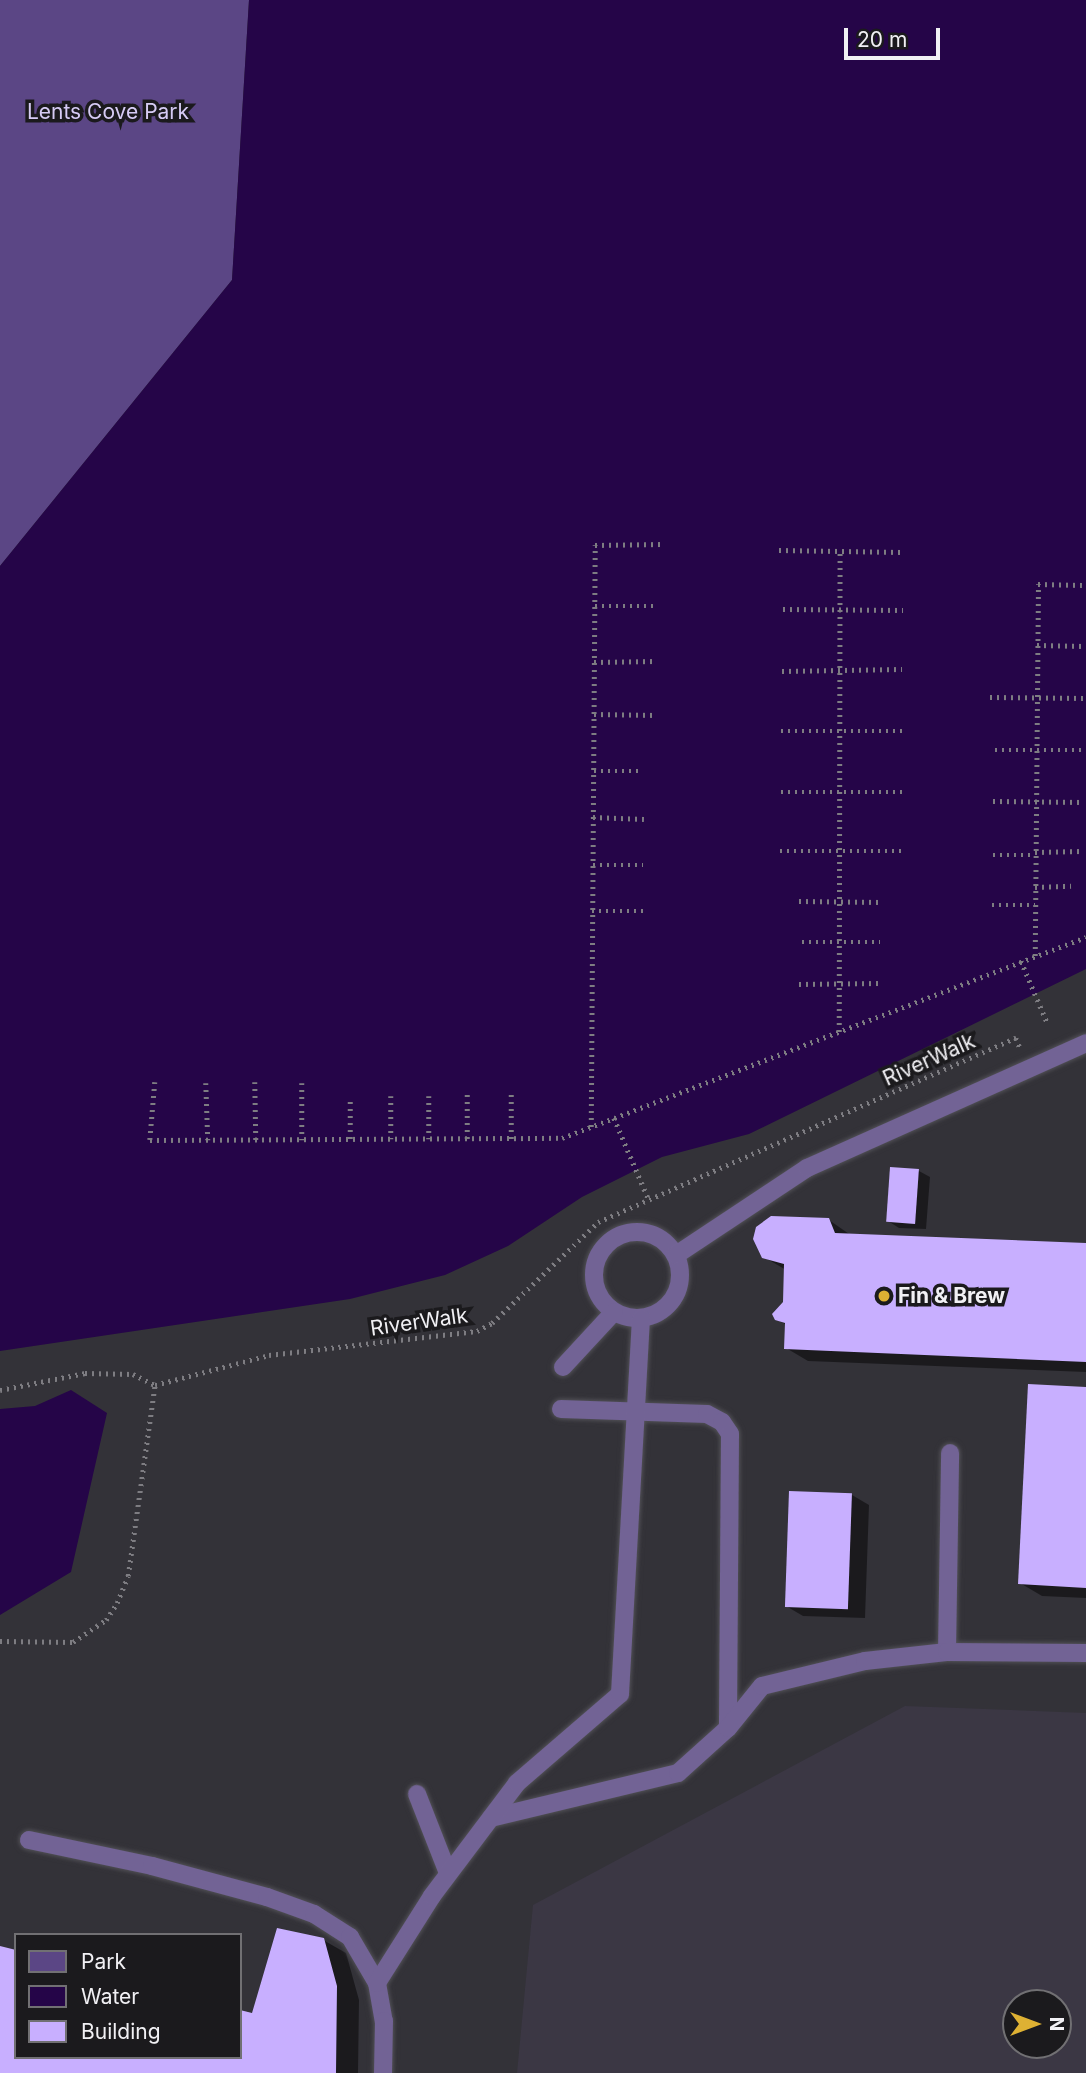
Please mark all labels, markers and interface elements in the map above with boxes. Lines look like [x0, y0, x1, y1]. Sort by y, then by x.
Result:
scale bar [848, 14, 944, 58]
text: 20 m [857, 27, 907, 52]
park label: Lents Cove Park [27, 99, 189, 125]
street label: RiverWalk [879, 1029, 979, 1091]
place label: Fin & Brew [898, 1283, 1005, 1309]
marker: Fin & Brew [876, 1288, 892, 1304]
street label: RiverWalk [369, 1303, 469, 1341]
legend [14, 1933, 242, 2059]
text: Park [81, 1949, 126, 1974]
text: Water [81, 1984, 139, 2009]
north arrow [1002, 1989, 1072, 2059]
text: N [1045, 2017, 1068, 2031]
text: Building [81, 2019, 161, 2044]

